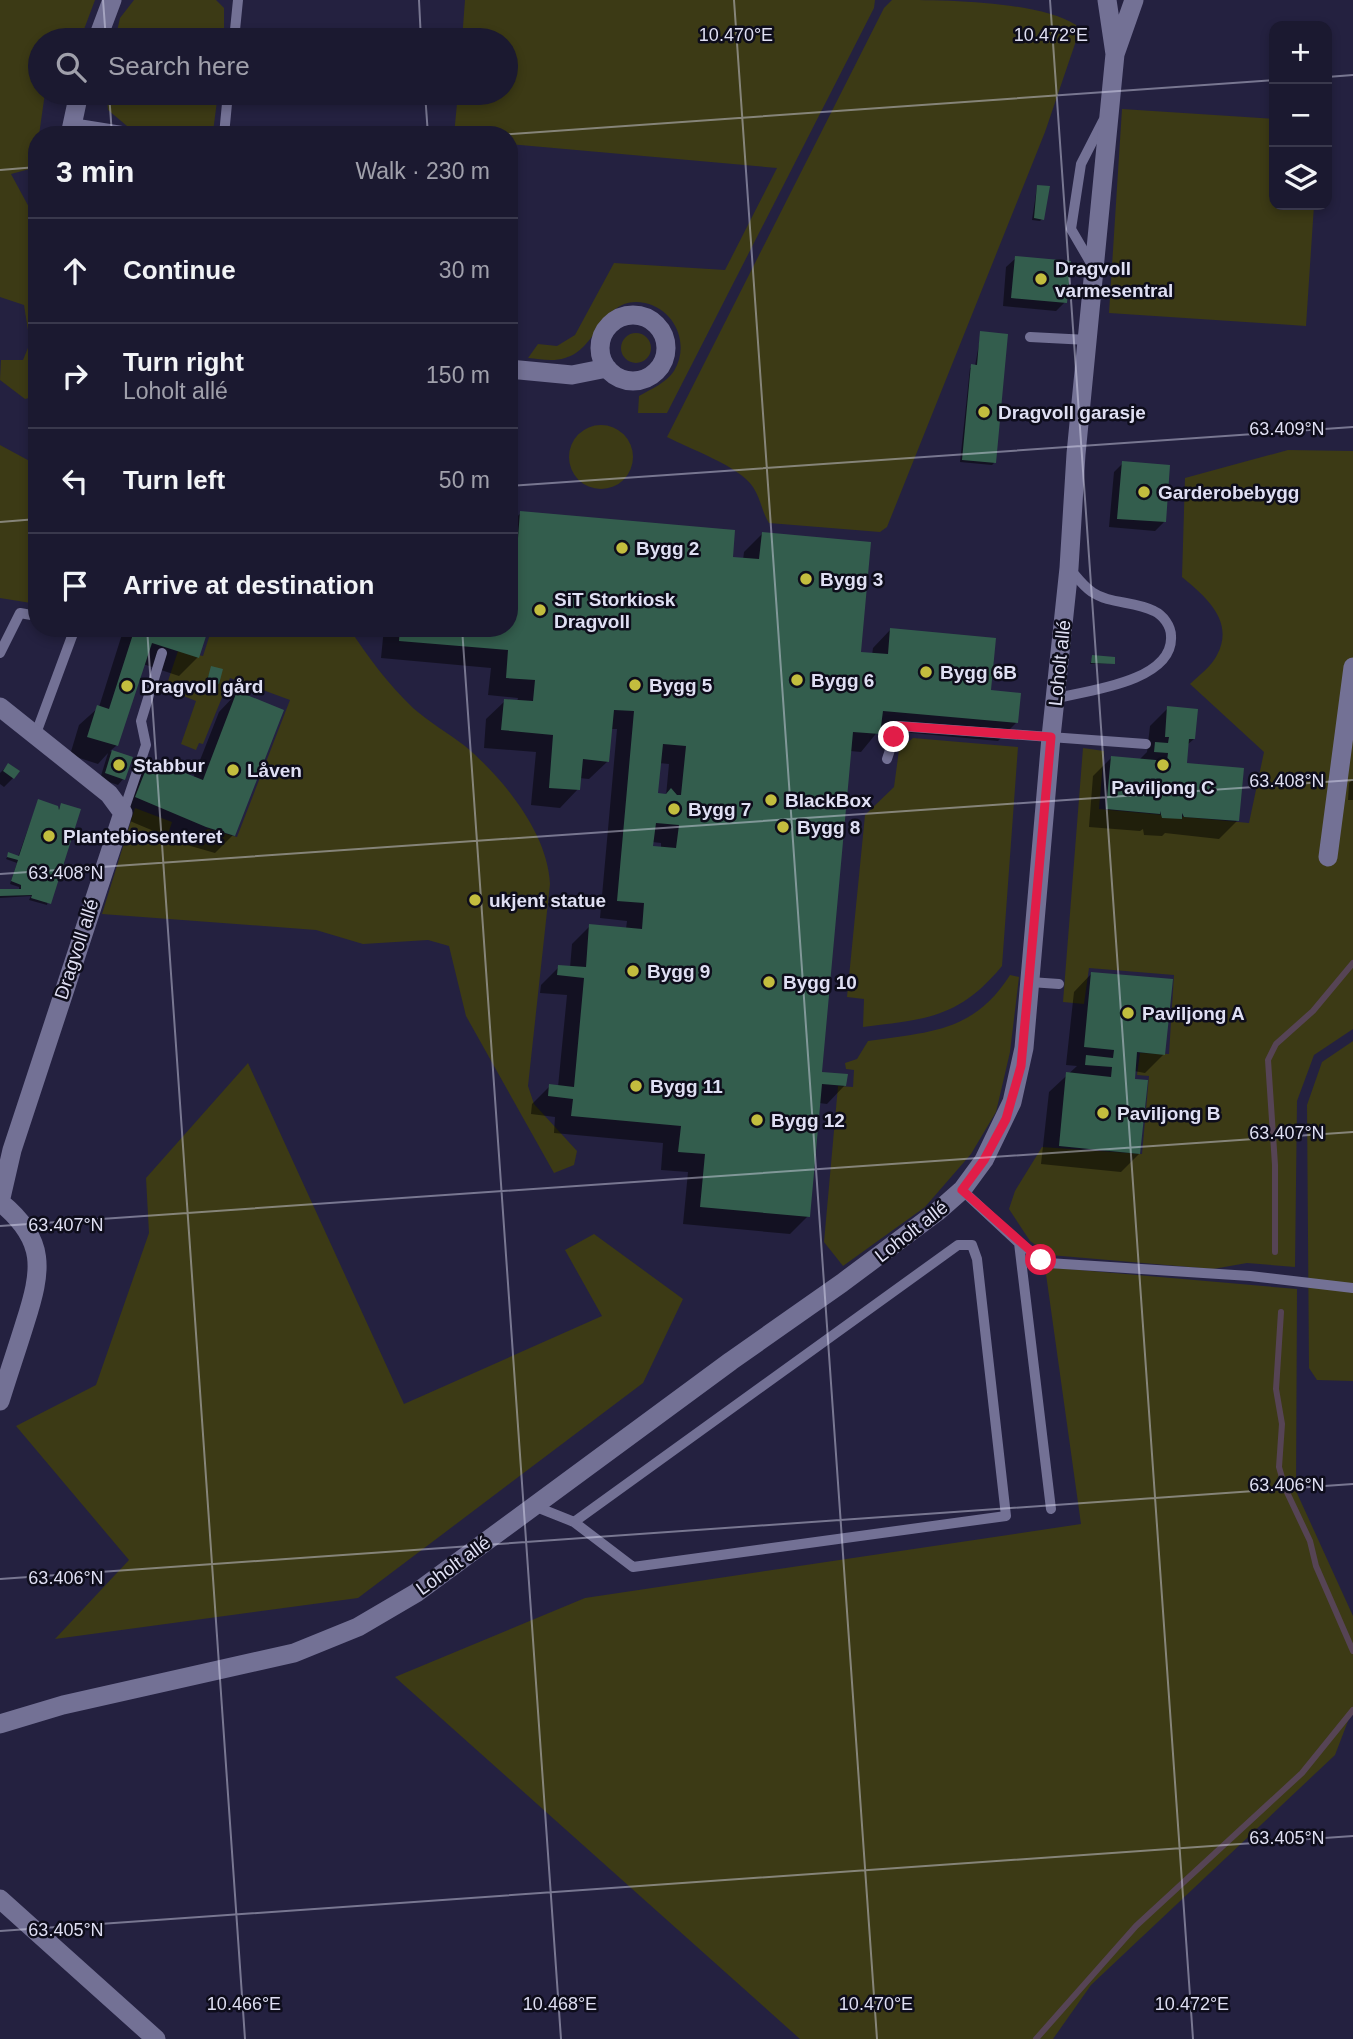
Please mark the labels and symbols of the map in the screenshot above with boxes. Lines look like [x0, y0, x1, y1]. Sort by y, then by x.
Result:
text: 10.470°E [699, 25, 773, 45]
text: 10.472°E [1014, 25, 1088, 45]
place label: Dragvoll varmesentral [1055, 258, 1173, 301]
marker: Dragvoll varmesentral [1033, 271, 1049, 287]
place label: Dragvoll garasje [998, 402, 1146, 423]
marker: Dragvoll garasje [976, 404, 992, 420]
text: 63.409°N [1249, 419, 1325, 439]
place label: Garderobebygg [1158, 482, 1299, 503]
marker: Garderobebygg [1136, 484, 1152, 500]
place label: Bygg 2 [636, 538, 699, 559]
marker: Bygg 2 [614, 540, 630, 556]
place label: Bygg 3 [820, 569, 883, 590]
marker: Bygg 3 [798, 571, 814, 587]
place label: SiT Storkiosk Dragvoll [554, 589, 676, 632]
marker: SiT Storkiosk Dragvoll [532, 602, 548, 618]
street label: Loholt allé [1045, 619, 1074, 707]
place label: Bygg 6B [940, 662, 1017, 683]
marker: Bygg 6B [918, 664, 934, 680]
place label: Bygg 6 [811, 670, 874, 691]
marker: Bygg 6 [789, 672, 805, 688]
place label: Bygg 5 [649, 675, 713, 696]
place label: Dragvoll gård [141, 676, 263, 697]
marker: Bygg 5 [627, 677, 643, 693]
marker: Dragvoll gård [119, 678, 135, 694]
route end [878, 721, 909, 752]
place label: Stabbur [133, 755, 205, 776]
marker: Stabbur [111, 757, 127, 773]
marker: Paviljong C [1155, 757, 1171, 773]
place label: Låven [247, 760, 302, 781]
marker: Låven [225, 762, 241, 778]
text: 63.408°N [1249, 771, 1325, 791]
place label: Paviljong C [1111, 777, 1215, 798]
place label: BlackBox [785, 790, 872, 811]
marker: BlackBox [763, 792, 779, 808]
place label: Bygg 7 [688, 799, 751, 820]
marker: Bygg 7 [666, 801, 682, 817]
place label: Bygg 8 [797, 817, 860, 838]
marker: Bygg 8 [775, 819, 791, 835]
place label: Plantebiosenteret [63, 826, 223, 847]
marker: Plantebiosenteret [41, 828, 57, 844]
text: 63.408°N [28, 863, 104, 883]
place label: ukjent statue [489, 890, 606, 911]
marker: ukjent statue [467, 892, 483, 908]
street label: Dragvoll allé [50, 896, 103, 1002]
place label: Bygg 9 [647, 961, 710, 982]
marker: Bygg 9 [625, 963, 641, 979]
place label: Bygg 10 [783, 972, 857, 993]
marker: Bygg 10 [761, 974, 777, 990]
place label: Paviljong A [1142, 1003, 1245, 1024]
marker: Paviljong A [1120, 1005, 1136, 1021]
place label: Bygg 11 [650, 1076, 723, 1097]
marker: Bygg 11 [628, 1078, 644, 1094]
place label: Paviljong B [1117, 1103, 1220, 1124]
marker: Paviljong B [1095, 1105, 1111, 1121]
place label: Bygg 12 [771, 1110, 845, 1131]
marker: Bygg 12 [749, 1112, 765, 1128]
text: 63.407°N [1249, 1123, 1325, 1143]
street label: Loholt allé [871, 1196, 952, 1266]
text: 63.407°N [28, 1215, 104, 1235]
route start [1025, 1244, 1056, 1275]
text: 63.406°N [1249, 1475, 1325, 1495]
street label: Loholt allé [412, 1531, 495, 1599]
text: 63.406°N [28, 1568, 104, 1588]
text: 63.405°N [1249, 1828, 1325, 1848]
text: 63.405°N [28, 1920, 104, 1940]
text: 10.466°E [207, 1994, 281, 2014]
text: 10.468°E [523, 1994, 597, 2014]
text: 10.470°E [839, 1994, 913, 2014]
text: 10.472°E [1155, 1994, 1229, 2014]

